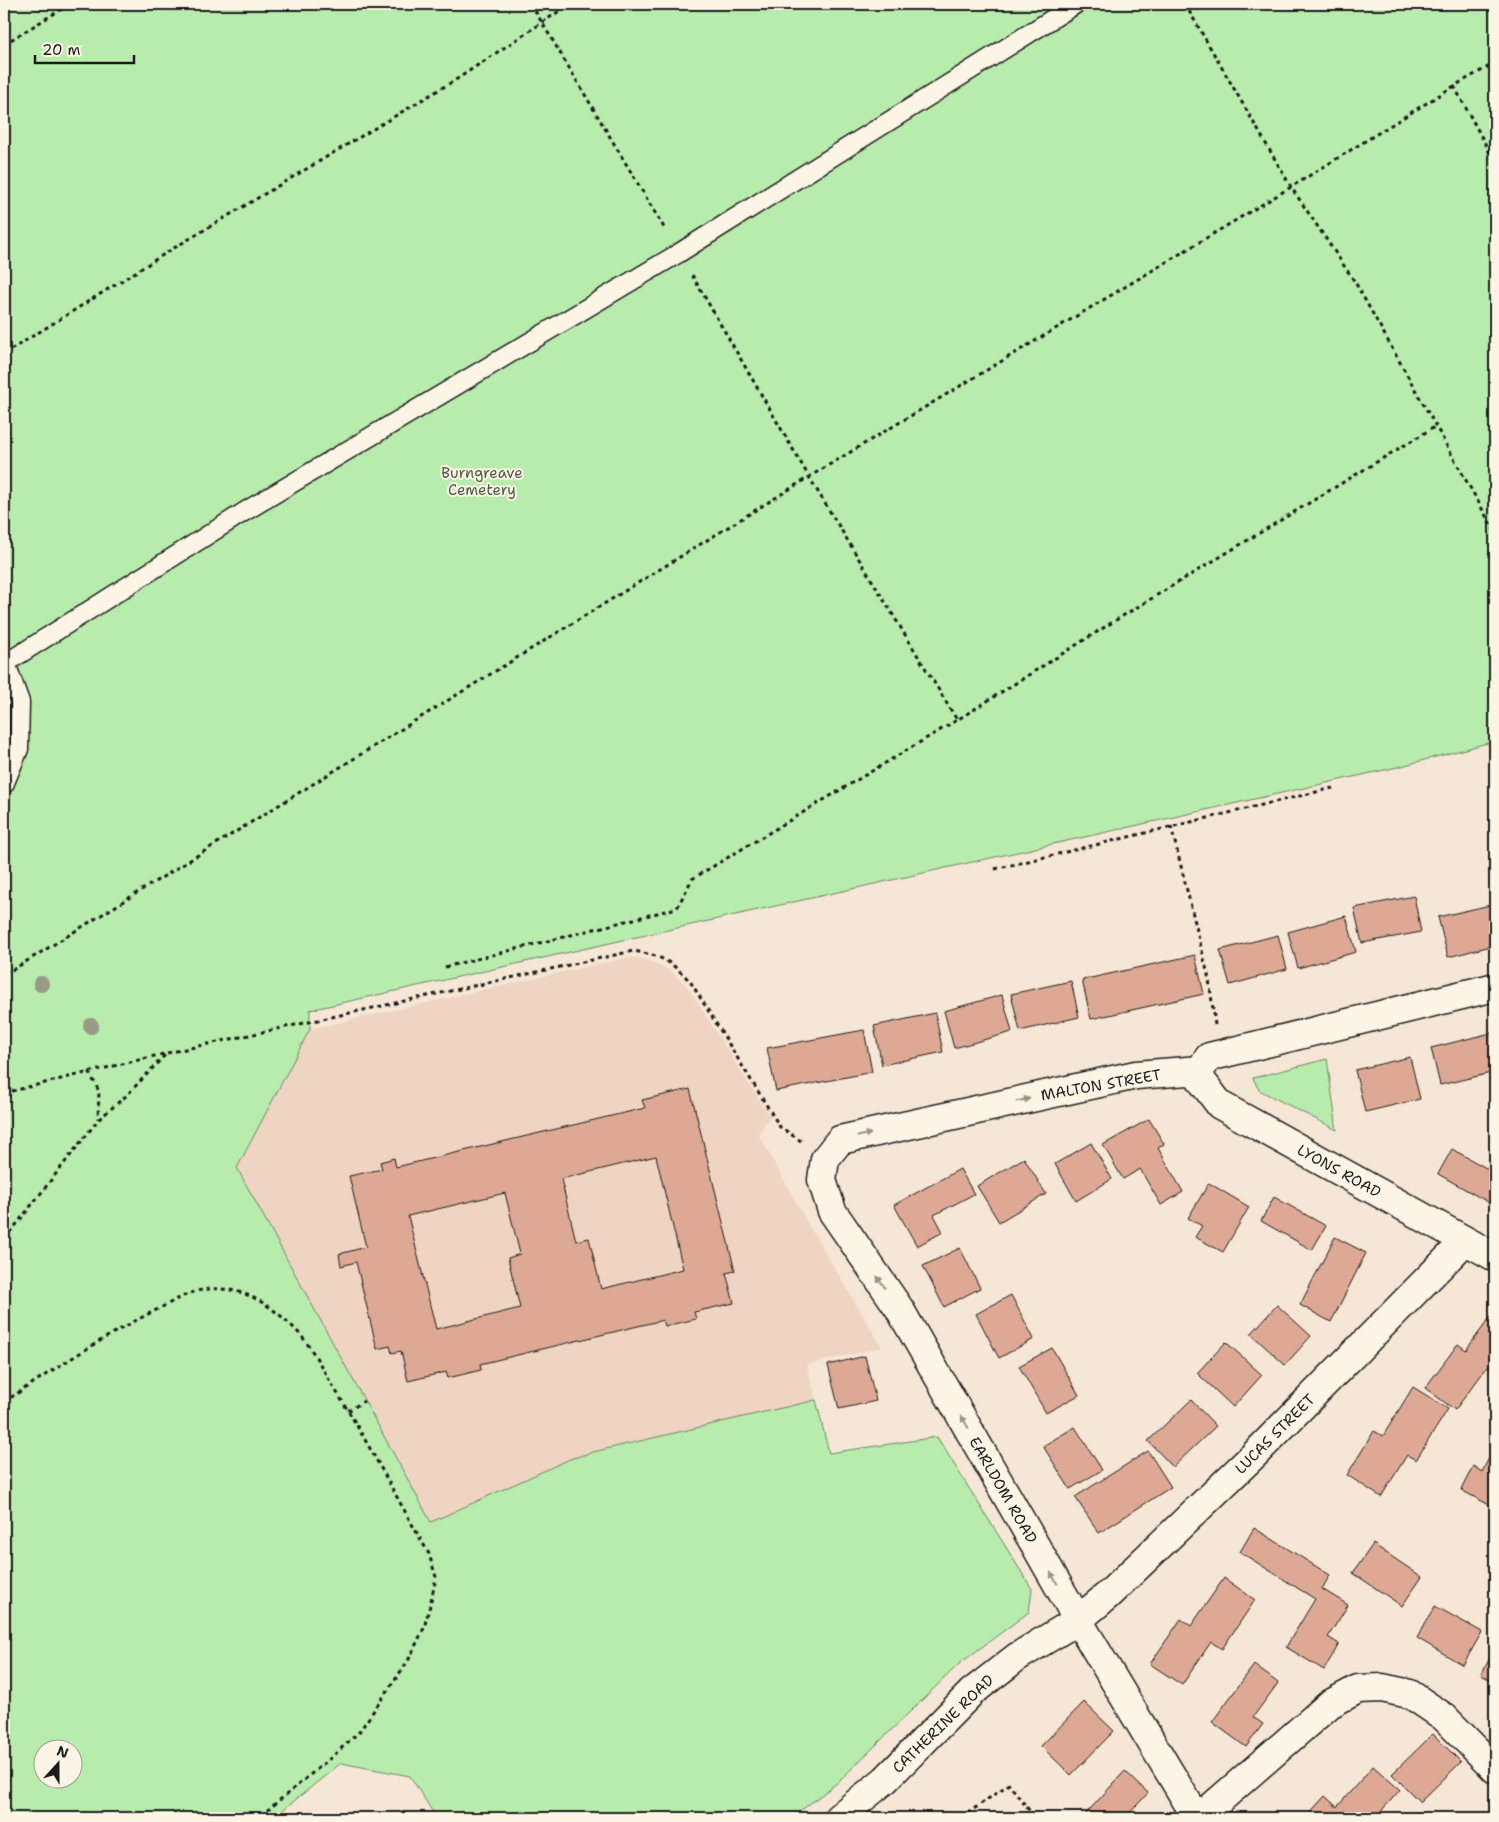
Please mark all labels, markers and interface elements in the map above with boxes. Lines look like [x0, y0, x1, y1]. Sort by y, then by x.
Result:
scale bar [35, 32, 134, 64]
text: 20 m [42, 40, 81, 60]
park label: Burngreave Cemetery [441, 463, 523, 500]
street label: MALTON STREET [1039, 1065, 1163, 1105]
one-way arrow [1015, 1095, 1031, 1103]
one-way arrow [857, 1131, 872, 1139]
street label: LYONS ROAD [1294, 1140, 1384, 1202]
one-way arrow [876, 1275, 886, 1289]
street label: LUCAS STREET [1231, 1390, 1319, 1478]
one-way arrow [960, 1415, 969, 1428]
street label: EARLDOM ROAD [964, 1433, 1042, 1547]
one-way arrow [1050, 1571, 1058, 1585]
street label: CATHERINE ROAD [888, 1670, 998, 1778]
north arrow [32, 1740, 82, 1790]
text: N [54, 1741, 71, 1762]

